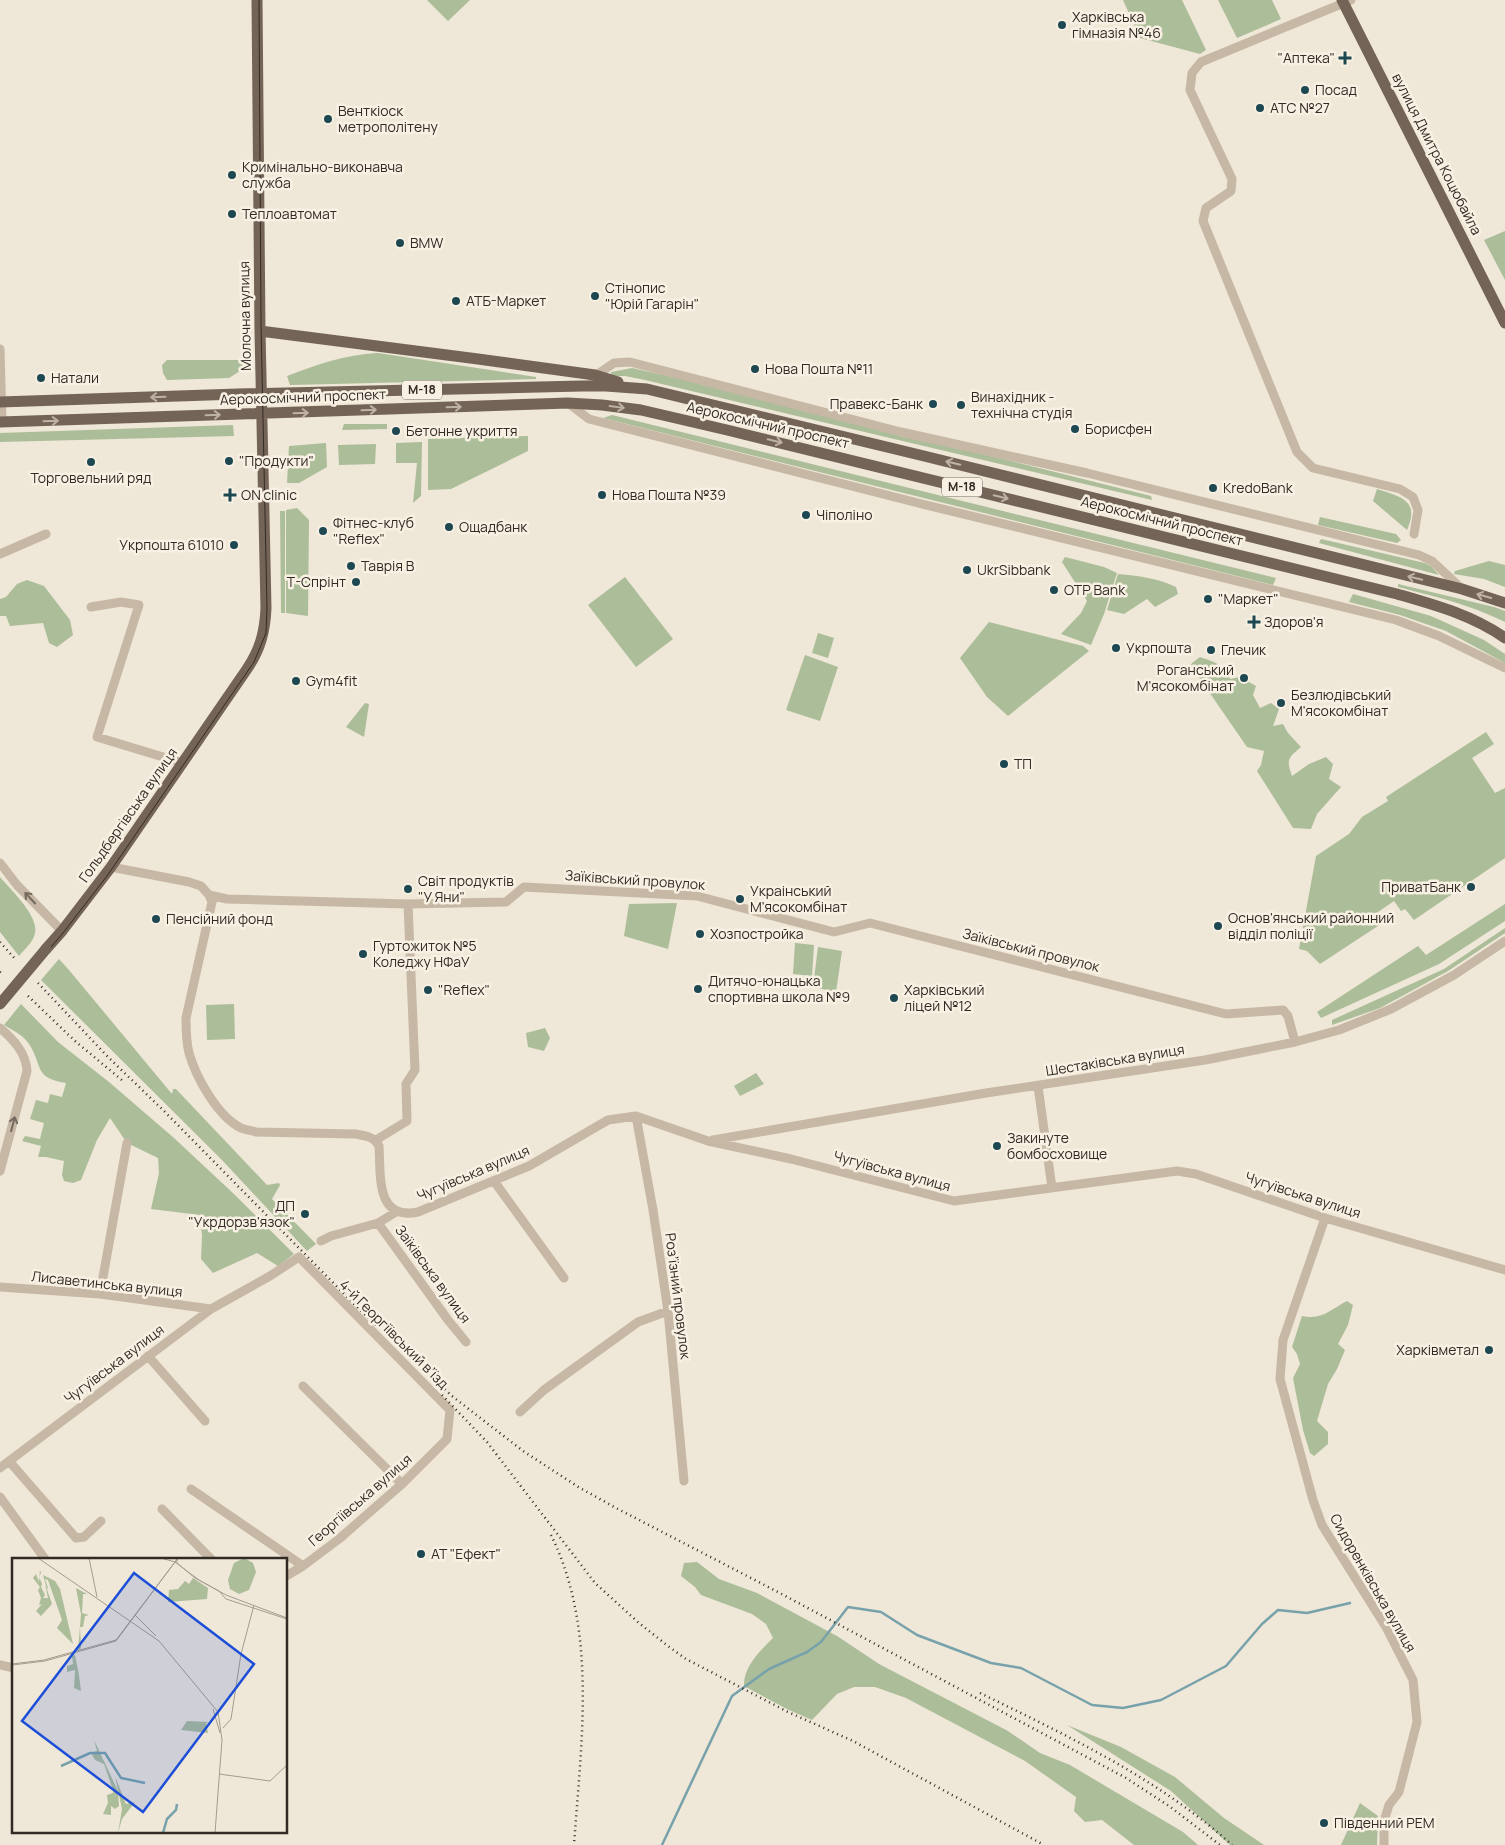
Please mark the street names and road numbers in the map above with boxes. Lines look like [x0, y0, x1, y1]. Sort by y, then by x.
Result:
street label: вулиця Дмитра Коцюбайла [1388, 70, 1487, 238]
street label: Молочна вулиця [234, 261, 255, 371]
road number: М-18 [402, 380, 442, 400]
street label: Аерокосмічний проспект [219, 384, 387, 409]
street label: Аерокосмічний проспект [685, 397, 851, 452]
road number: М-18 [942, 478, 982, 497]
street label: Аерокосмічний проспект [1079, 491, 1245, 550]
street label: Гольдбергівська вулиця [74, 744, 181, 886]
street label: Заїківський провулок [564, 865, 707, 894]
street label: Заїківський провулок [961, 923, 1103, 976]
street label: Шестаківська вулиця [1044, 1039, 1186, 1080]
street label: Чугуївська вулиця [414, 1140, 532, 1205]
street label: Чугуївська вулиця [831, 1146, 953, 1195]
street label: Чугуївська вулиця [1243, 1167, 1364, 1222]
street label: Заїківська вулиця [391, 1221, 475, 1327]
street label: Роз’їзний провулок [661, 1232, 696, 1361]
street label: Лисаветинська вулиця [31, 1266, 184, 1301]
street label: 4-й Георгіївський в’їзд [336, 1275, 453, 1392]
street label: Чугуївська вулиця [60, 1320, 168, 1408]
street label: Георгіївська вулиця [304, 1449, 416, 1550]
street label: Сидоренківська вулиця [1326, 1510, 1421, 1655]

